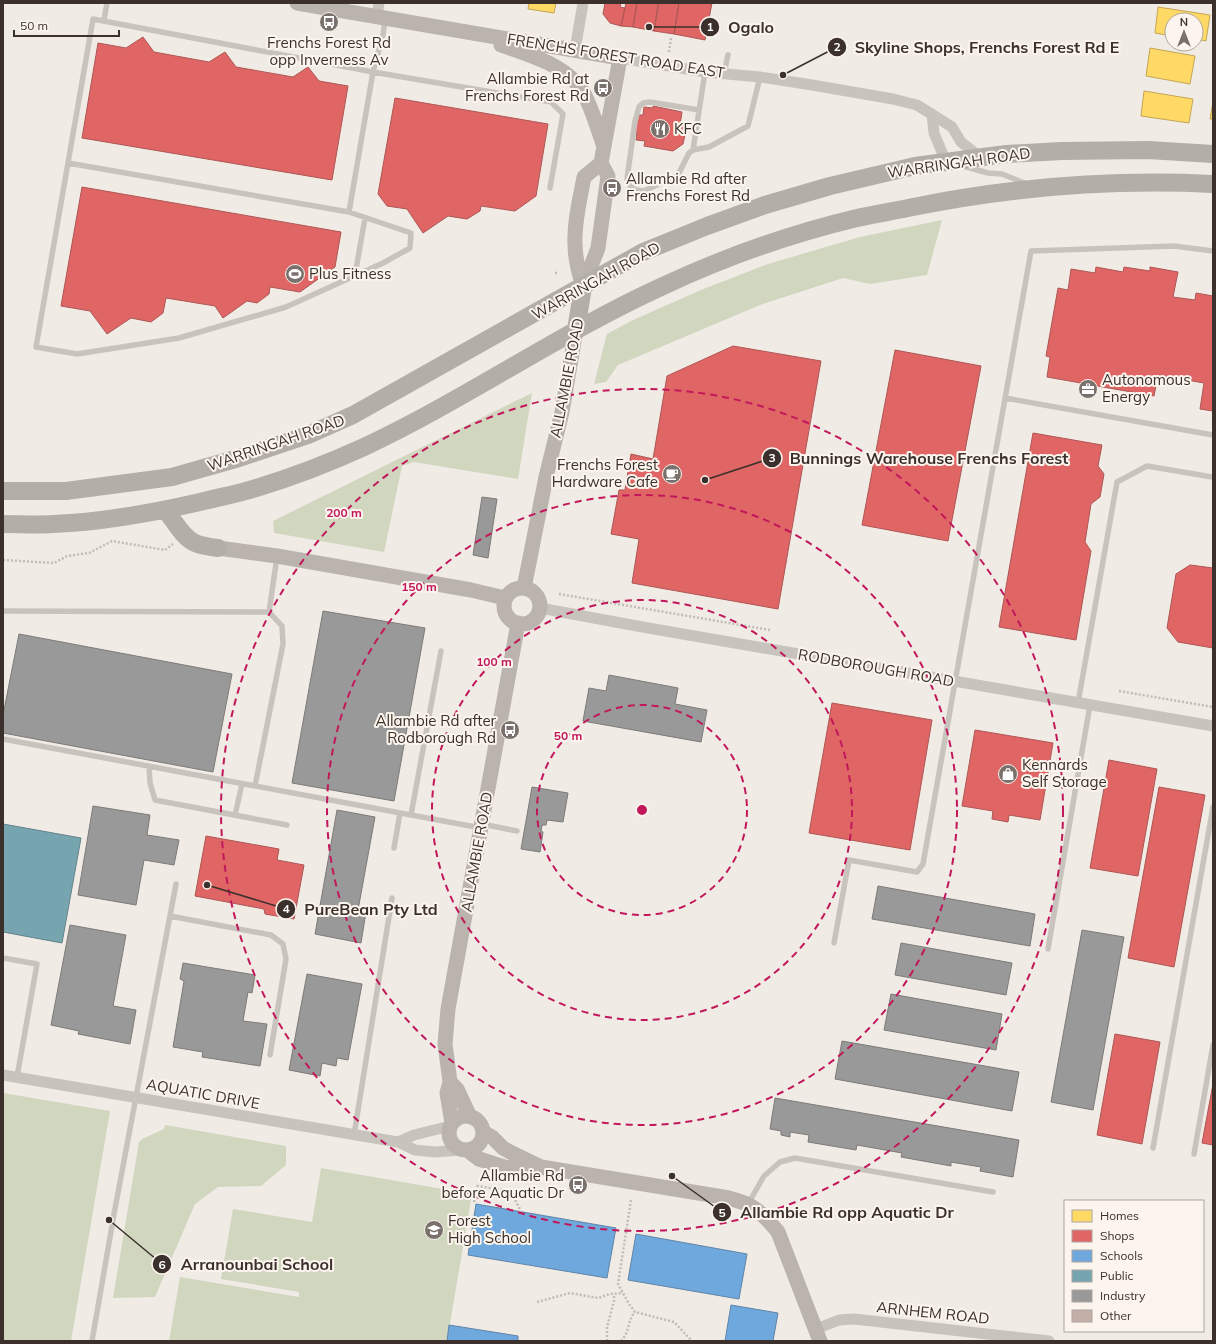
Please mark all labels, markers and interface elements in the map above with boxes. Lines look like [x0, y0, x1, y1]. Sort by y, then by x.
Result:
bus stop icon: Frenchs Forest Rd opp Inverness Av [318, 11, 340, 33]
scale bar [14, 12, 119, 38]
north arrow [1164, 12, 1204, 52]
callout: Ogalo [700, 13, 782, 41]
text: N [1180, 15, 1188, 29]
text: Ogalo [728, 17, 774, 37]
text: 50 m [20, 18, 48, 33]
text: 1 [706, 19, 714, 34]
street label: FRENCHS FOREST ROAD EAST [506, 29, 726, 82]
place label: Frenchs Forest Rd opp Inverness Av [267, 33, 391, 69]
callout: Skyline Shops, Frenchs Forest Rd E [827, 33, 1127, 61]
text: Skyline Shops, Frenchs Forest Rd E [855, 37, 1119, 57]
text: 2 [833, 39, 841, 54]
place label: Allambie Rd at Frenchs Forest Rd [465, 69, 589, 105]
bus stop icon: Allambie Rd at Frenchs Forest Rd [592, 77, 614, 99]
restaurant icon: KFC [649, 118, 671, 140]
place label: KFC [674, 119, 702, 138]
street label: WARRINGAH ROAD [886, 143, 1032, 182]
place label: Allambie Rd after Frenchs Forest Rd [626, 169, 750, 205]
bus stop icon: Allambie Rd after Frenchs Forest Rd [601, 177, 623, 199]
street label: WARRINGAH ROAD [528, 237, 663, 324]
sports icon: Plus Fitness [284, 263, 306, 285]
place label: Plus Fitness [309, 264, 391, 283]
street label: ALLAMBIE ROAD [546, 316, 587, 439]
place label: Autonomous Energy [1102, 370, 1191, 406]
office icon: Autonomous Energy [1077, 378, 1099, 400]
street label: WARRINGAH ROAD [205, 410, 347, 475]
callout: Bunnings Warehouse Frenchs Forest [762, 444, 1077, 472]
text: Bunnings Warehouse Frenchs Forest [790, 448, 1068, 468]
text: 3 [768, 450, 776, 465]
place label: Frenchs Forest Hardware Cafe [552, 455, 658, 491]
cafe icon: Frenchs Forest Hardware Cafe [661, 463, 683, 485]
text: 200 m [326, 505, 362, 520]
text: 150 m [401, 579, 437, 594]
street label: RODBOROUGH ROAD [797, 644, 956, 691]
text: 100 m [476, 654, 512, 669]
place label: Allambie Rd after Rodborough Rd [375, 711, 497, 747]
bus stop icon: Allambie Rd after Rodborough Rd [499, 719, 521, 741]
text: 50 m [554, 728, 582, 743]
place label: Kennards Self Storage [1022, 755, 1107, 791]
shop icon: Kennards Self Storage [997, 763, 1019, 785]
street label: ALLAMBIE ROAD [457, 790, 496, 913]
centre of rings [635, 803, 649, 817]
callout: PureBean Pty Ltd [276, 895, 445, 923]
text: PureBean Pty Ltd [304, 899, 438, 919]
text: 4 [282, 901, 290, 916]
street label: AQUATIC DRIVE [145, 1074, 262, 1113]
place label: Allambie Rd before Aquatic Dr [442, 1166, 565, 1202]
bus stop icon: Allambie Rd before Aquatic Dr [567, 1174, 589, 1196]
callout: Allambie Rd opp Aquatic Dr [712, 1198, 962, 1226]
legend [1064, 1200, 1204, 1332]
text: Allambie Rd opp Aquatic Dr [740, 1202, 954, 1222]
text: 5 [718, 1205, 726, 1220]
text: Homes [1100, 1208, 1139, 1223]
place label: Forest High School [448, 1211, 531, 1247]
school or university icon: Forest High School [423, 1219, 445, 1241]
text: Shops [1100, 1228, 1135, 1243]
text: Schools [1100, 1248, 1143, 1263]
callout: Arranounbai School [152, 1250, 341, 1278]
text: Arranounbai School [181, 1254, 333, 1274]
text: 6 [158, 1257, 166, 1272]
text: Public [1100, 1268, 1134, 1283]
text: Industry [1100, 1288, 1146, 1303]
street label: ARNHEM ROAD [876, 1297, 991, 1328]
text: Other [1100, 1308, 1132, 1323]

